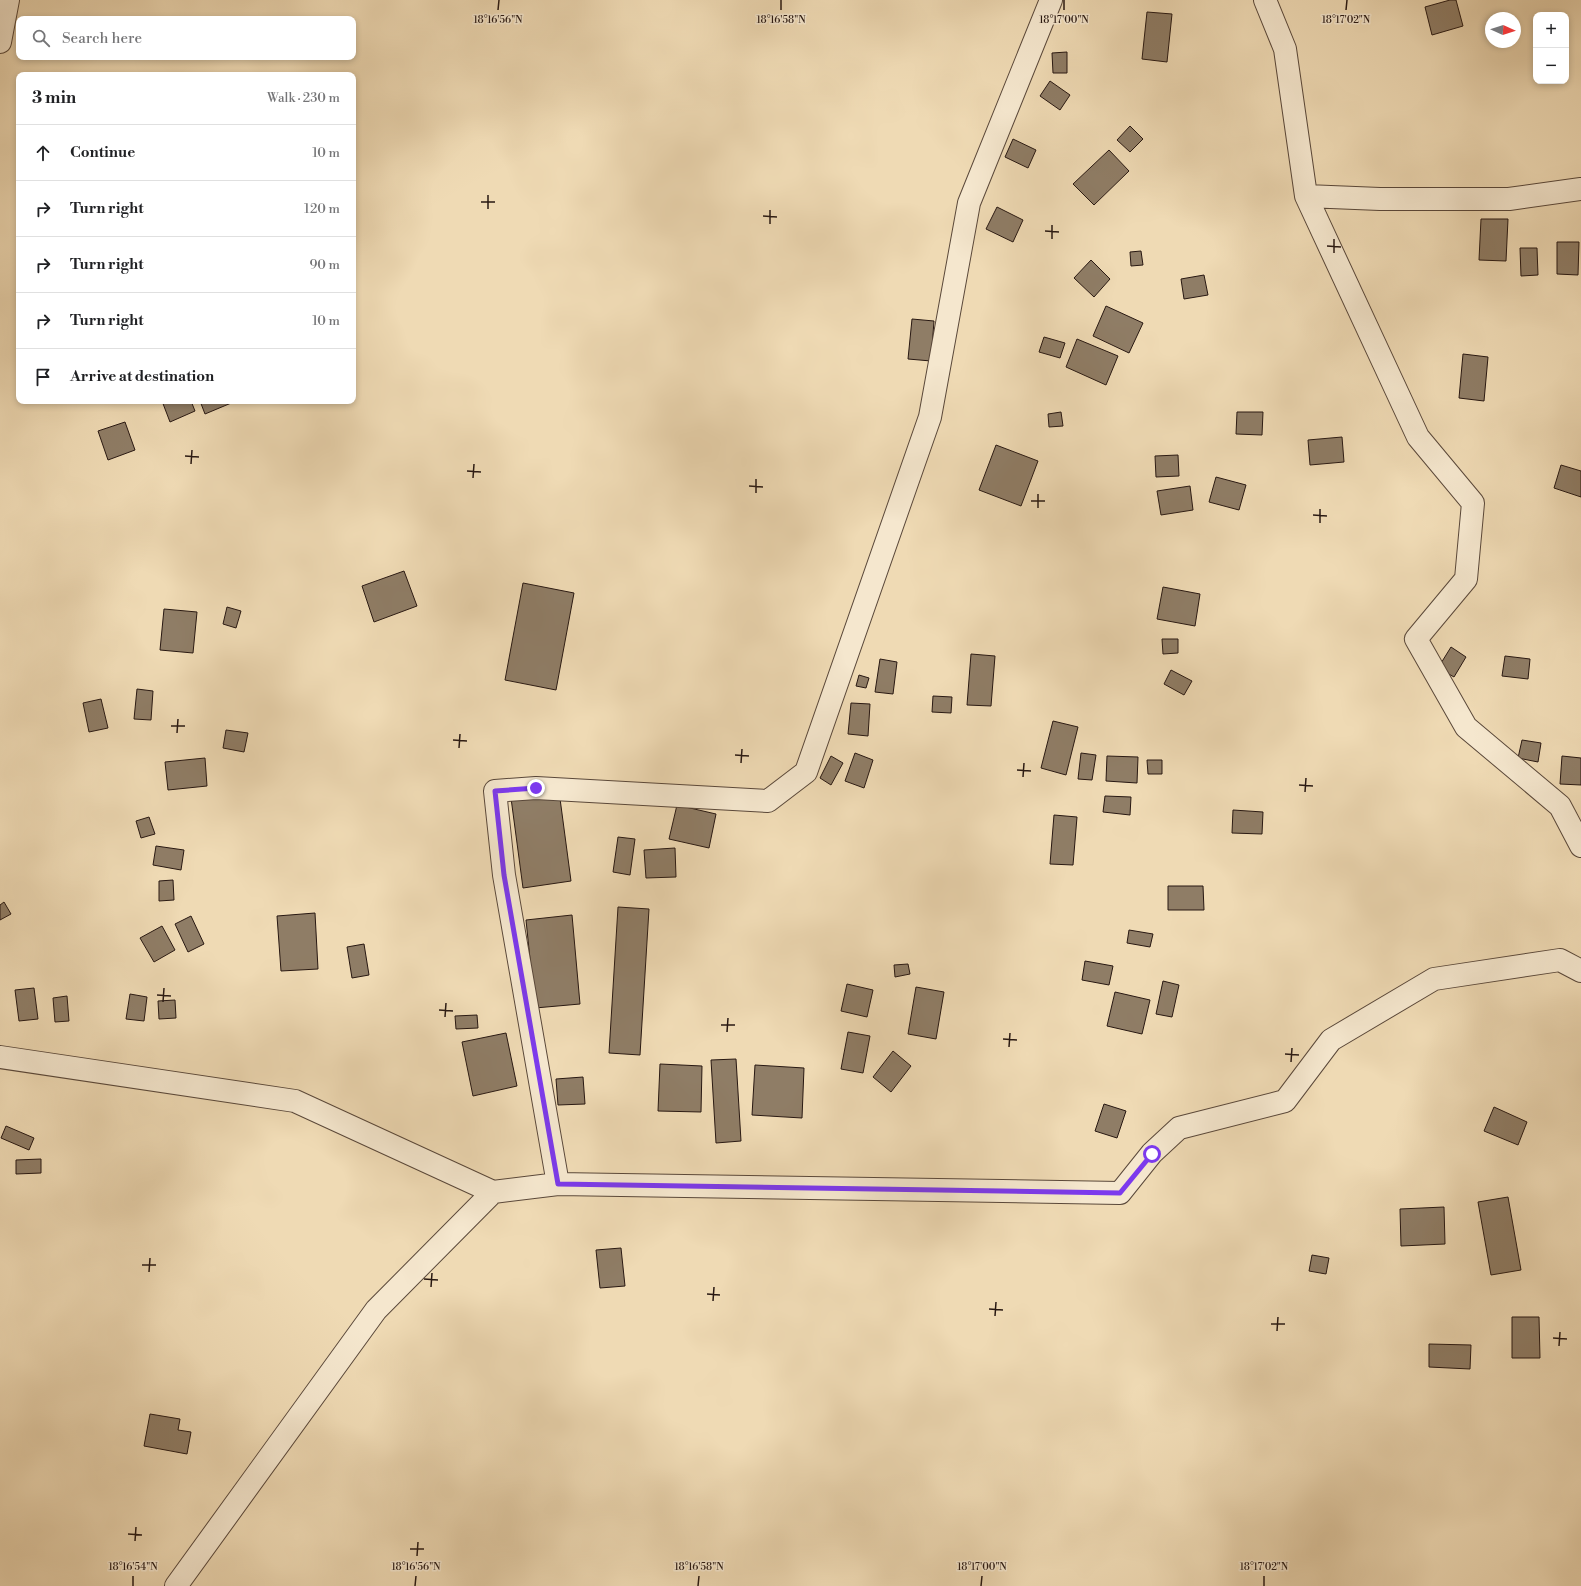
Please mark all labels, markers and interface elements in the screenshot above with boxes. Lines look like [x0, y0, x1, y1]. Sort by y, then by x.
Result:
north arrow [1485, 12, 1521, 48]
map controls [1533, 12, 1569, 84]
button: + [1533, 12, 1569, 48]
text: 18°16'56"N [473, 14, 523, 26]
text: 18°16'58"N [756, 14, 806, 26]
text: 18°17'00"N [1039, 14, 1089, 26]
text: 18°17'02"N [1322, 14, 1371, 26]
search box [16, 16, 356, 60]
icon: search [30, 27, 52, 49]
text: Search here [62, 29, 142, 48]
button: − [1533, 48, 1569, 84]
text: 3 min [32, 87, 76, 109]
text: Walk · 230 m [267, 90, 340, 106]
icon: ahead [32, 142, 54, 164]
text: Continue [70, 143, 135, 162]
text: 10 m [312, 145, 340, 161]
icon: right [32, 198, 54, 220]
text: Turn right [70, 199, 144, 218]
text: 120 m [304, 201, 340, 217]
icon: right [32, 254, 54, 276]
text: Turn right [70, 255, 144, 274]
text: 90 m [309, 257, 340, 273]
icon: right [32, 310, 54, 332]
text: Turn right [70, 311, 144, 330]
text: 10 m [312, 313, 340, 329]
icon: arrive [32, 366, 54, 388]
text: Arrive at destination [70, 367, 214, 386]
route end [527, 779, 545, 797]
route start [1143, 1145, 1161, 1163]
text: 18°16'54"N [108, 1561, 158, 1573]
text: 18°16'56"N [391, 1561, 441, 1573]
text: 18°16'58"N [674, 1561, 724, 1573]
text: 18°17'00"N [957, 1561, 1007, 1573]
text: 18°17'02"N [1240, 1561, 1289, 1573]

